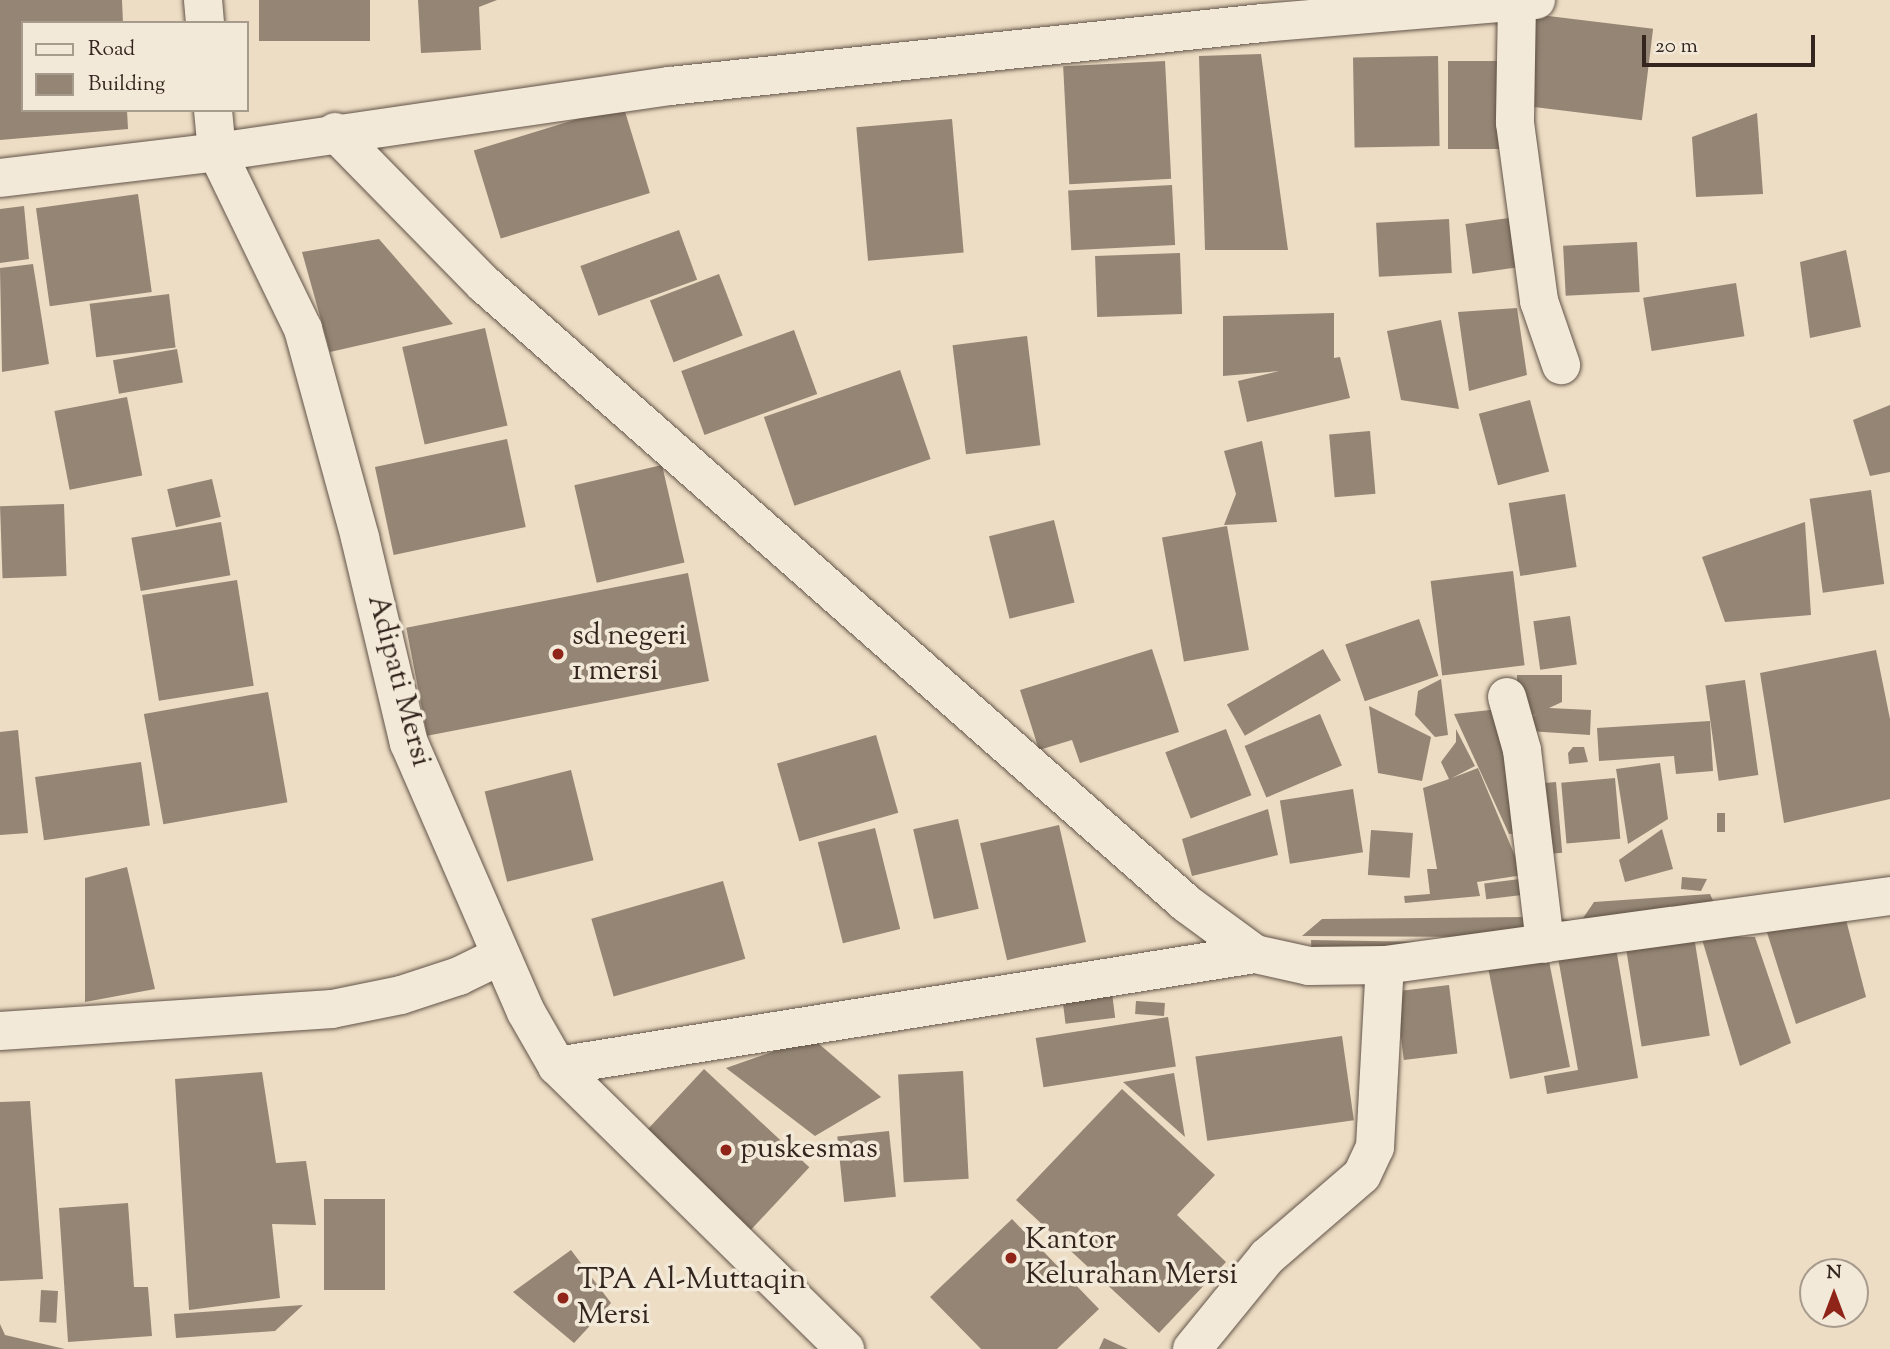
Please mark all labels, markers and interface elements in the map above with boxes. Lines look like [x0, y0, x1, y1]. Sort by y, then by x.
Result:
legend [21, 21, 248, 112]
scale bar [1645, 21, 1818, 65]
text: 20 m [1655, 32, 1698, 62]
text: Road [88, 35, 135, 65]
text: Building [88, 70, 165, 100]
street label: Adipati Mersi [358, 591, 438, 771]
place label: sd negeri 1 mersi [572, 619, 687, 690]
marker: sd negeri 1 mersi [550, 646, 566, 662]
place label: puskesmas [740, 1132, 878, 1168]
marker: puskesmas [718, 1142, 734, 1158]
place label: Kantor Kelurahan Mersi [1025, 1223, 1238, 1294]
marker: Kantor Kelurahan Mersi [1003, 1250, 1019, 1266]
north arrow [1799, 1258, 1869, 1328]
text: N [1826, 1260, 1842, 1287]
place label: TPA Al-Muttaqin Mersi [577, 1263, 807, 1334]
marker: TPA Al-Muttaqin Mersi [555, 1290, 571, 1306]

